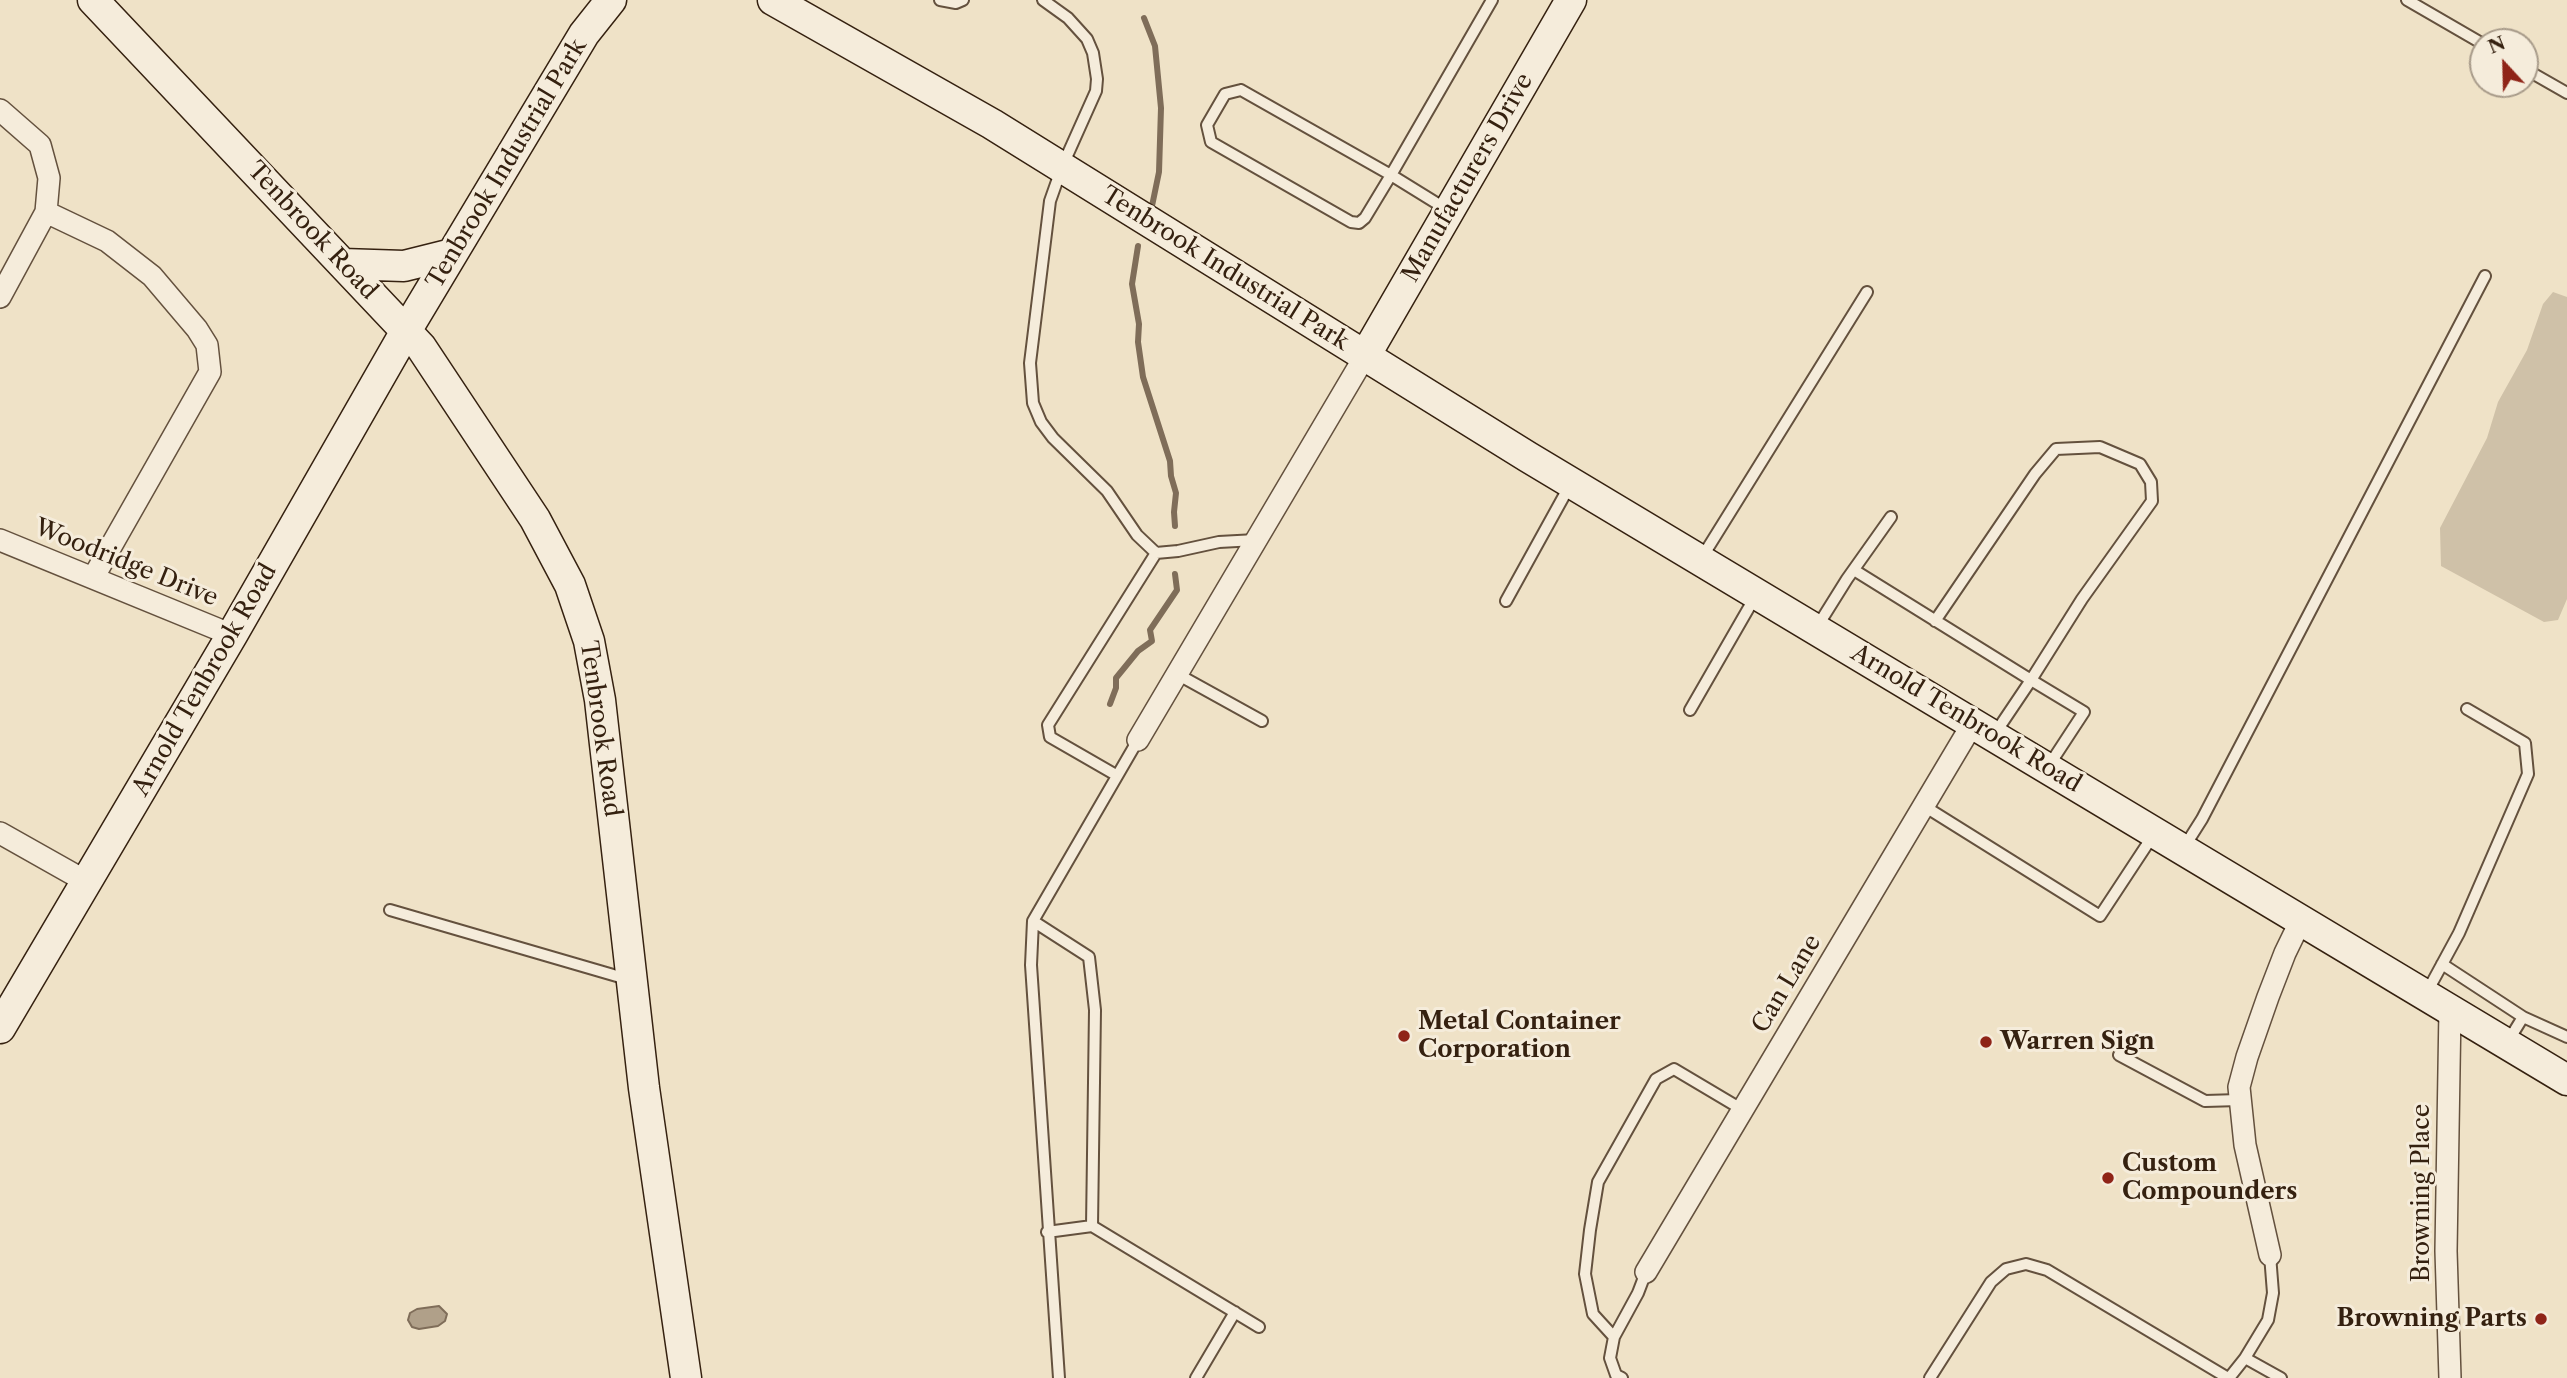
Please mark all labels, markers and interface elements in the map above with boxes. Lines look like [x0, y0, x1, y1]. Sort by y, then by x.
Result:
north arrow [2469, 28, 2539, 98]
text: N [2485, 31, 2509, 59]
street label: Tenbrook Industrial Park [421, 34, 593, 294]
street label: Manufacturers Drive [1396, 69, 1540, 287]
street label: Tenbrook Road [241, 156, 383, 306]
street label: Tenbrook Industrial Park [1096, 181, 1354, 357]
street label: Woodridge Drive [30, 513, 222, 613]
street label: Arnold Tenbrook Road [127, 559, 283, 801]
street label: Tenbrook Road [573, 639, 627, 819]
street label: Arnold Tenbrook Road [1846, 639, 2086, 799]
street label: Can Lane [1746, 930, 1828, 1038]
place label: Metal Container Corporation [1418, 1008, 1621, 1064]
marker: Metal Container Corporation [1396, 1028, 1412, 1044]
place label: Warren Sign [2000, 1028, 2155, 1056]
marker: Warren Sign [1978, 1034, 1994, 1050]
street label: Browning Place [2408, 1104, 2436, 1282]
place label: Custom Compounders [2122, 1150, 2297, 1206]
marker: Custom Compounders [2100, 1170, 2116, 1186]
place label: Browning Parts [2336, 1305, 2527, 1333]
marker: Browning Parts [2533, 1311, 2549, 1327]

